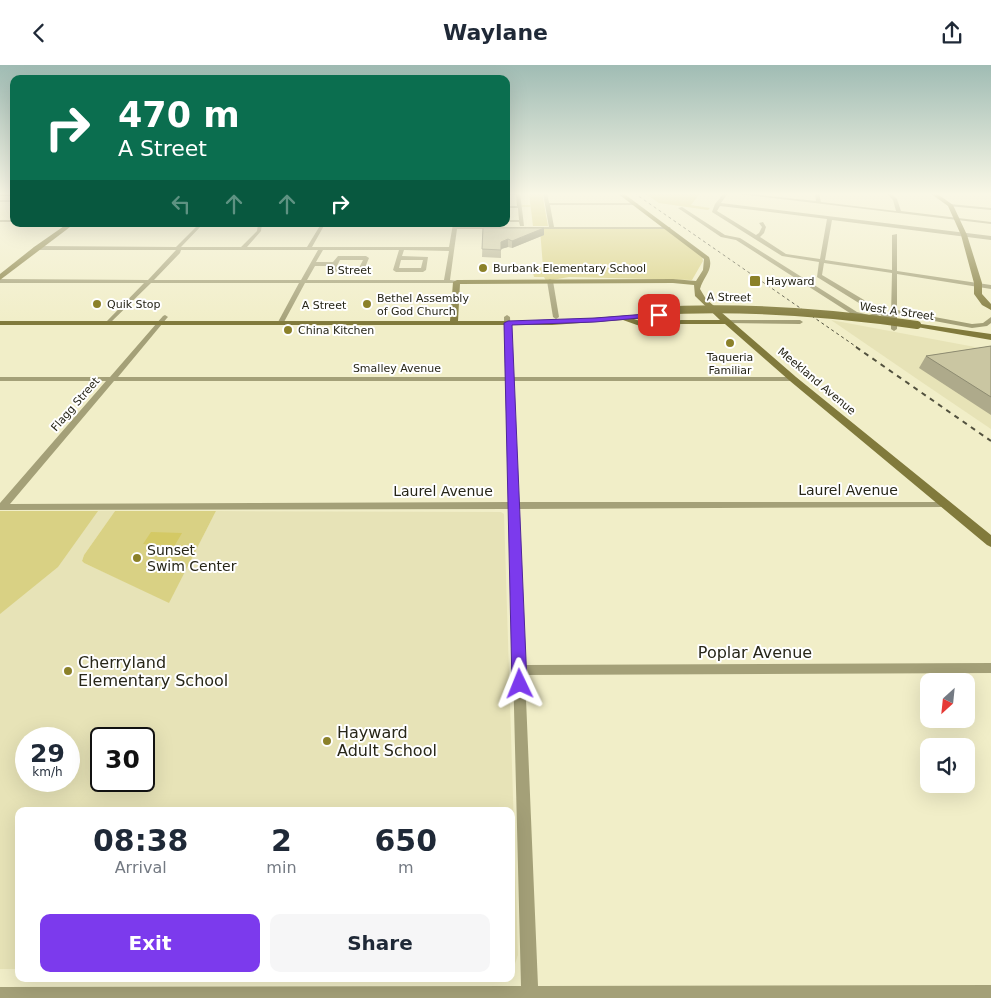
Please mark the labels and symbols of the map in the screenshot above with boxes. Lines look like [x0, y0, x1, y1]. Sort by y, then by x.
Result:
marker: Burbank Elementary School [477, 262, 489, 274]
place label: Burbank Elementary School [493, 262, 646, 275]
street label: B Street [327, 264, 372, 277]
marker: Hayward [748, 274, 762, 288]
place label: Hayward [766, 275, 815, 288]
street label: A Street [707, 291, 752, 304]
place label: Bethel Assembly of God Church [377, 292, 469, 318]
pin [638, 294, 680, 336]
marker: Quik Stop [91, 298, 103, 310]
place label: Quik Stop [107, 298, 161, 311]
marker: Bethel Assembly of God Church [361, 298, 373, 310]
street label: A Street [302, 299, 347, 312]
street label: West A Street [859, 300, 936, 323]
marker: China Kitchen [282, 324, 294, 336]
place label: China Kitchen [298, 324, 374, 337]
marker: Taqueria Familiar [724, 337, 736, 349]
street label: Meekland Avenue [775, 345, 858, 418]
place label: Taqueria Familiar [706, 351, 753, 377]
street label: Smalley Avenue [353, 362, 441, 375]
street label: Flagg Street [48, 374, 103, 434]
street label: Laurel Avenue [798, 482, 898, 498]
street label: Laurel Avenue [393, 483, 493, 499]
place label: Sunset Swim Center [147, 542, 237, 574]
marker: Sunset Swim Center [131, 552, 143, 564]
street label: Poplar Avenue [698, 643, 812, 662]
place label: Cherryland Elementary School [78, 653, 228, 690]
position arrow [493, 657, 545, 709]
marker: Cherryland Elementary School [62, 665, 74, 677]
north arrow [920, 673, 975, 727]
place label: Hayward Adult School [337, 723, 437, 760]
speed limit sign: 30 [90, 727, 155, 792]
marker: Hayward Adult School [321, 735, 333, 747]

